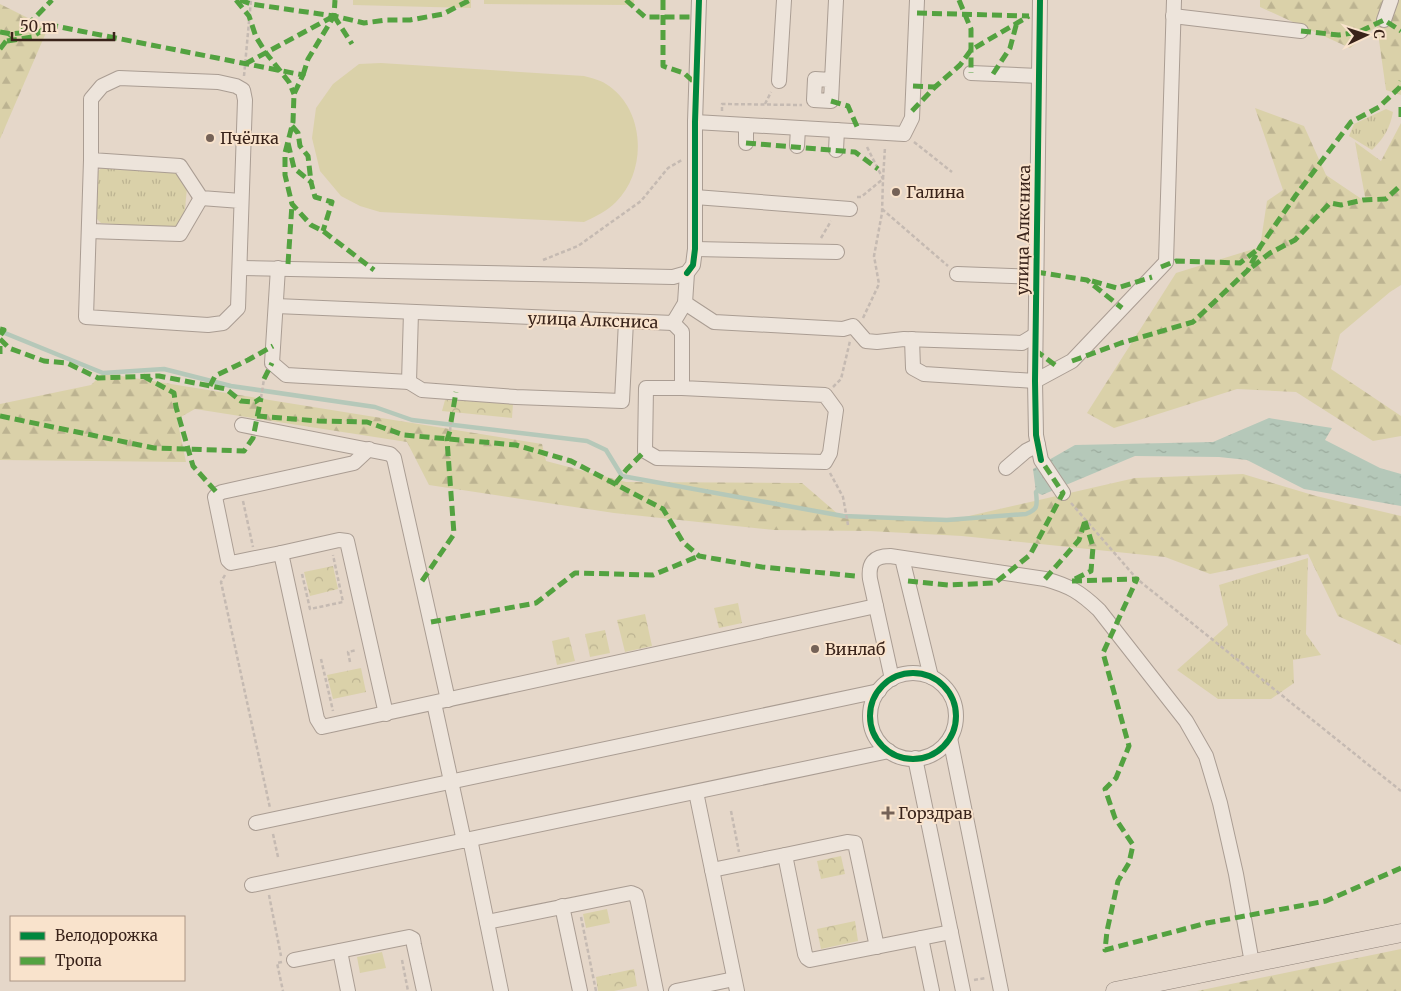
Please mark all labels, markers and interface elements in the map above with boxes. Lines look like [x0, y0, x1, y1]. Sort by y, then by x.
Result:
scale bar [12, 10, 115, 42]
north arrow [1341, 10, 1391, 60]
text: 50 m [20, 17, 57, 36]
text: С [1370, 29, 1388, 39]
place label: Пчёлка [220, 128, 279, 148]
marker: Пчёлка [204, 132, 216, 144]
street label: улица Алксниса [1012, 164, 1034, 295]
place label: Галина [906, 182, 965, 202]
marker: Галина [890, 186, 902, 198]
street label: улица Алксниса [527, 308, 659, 332]
place label: Винлаб [825, 639, 885, 659]
marker: Винлаб [809, 643, 821, 655]
place label: Горздрав [898, 803, 972, 823]
marker: Горздрав [882, 807, 894, 819]
legend [10, 916, 185, 981]
text: Велодорожка [55, 926, 158, 945]
text: Тропа [55, 951, 102, 970]

